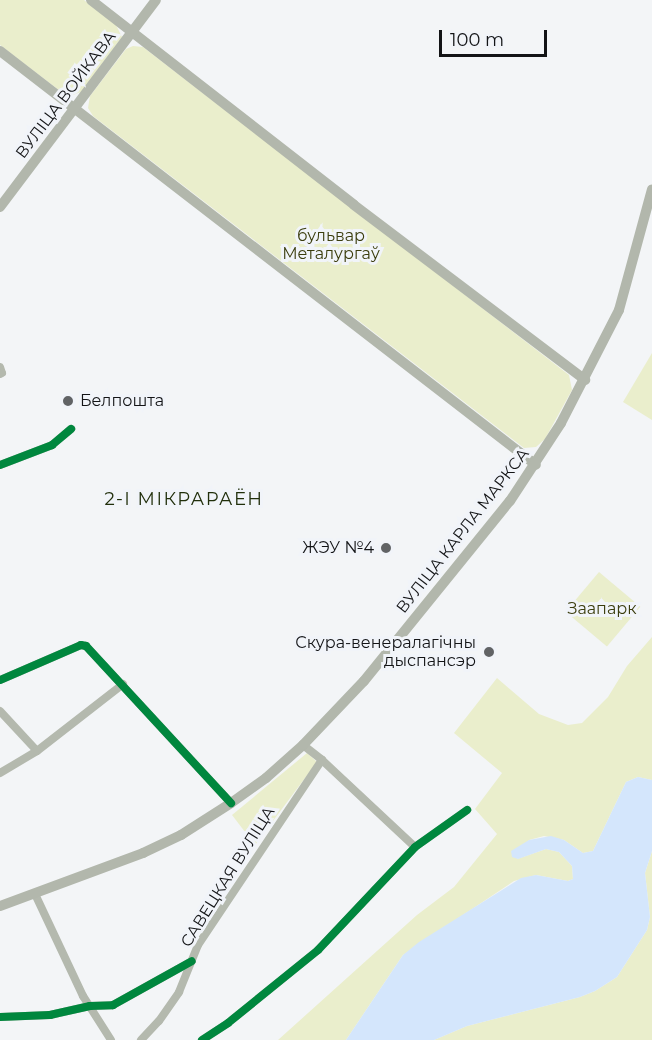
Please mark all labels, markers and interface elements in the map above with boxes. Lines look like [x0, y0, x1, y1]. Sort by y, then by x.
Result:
scale bar [442, 18, 550, 56]
street label: ВУЛІЦА ВОЙКАВА [12, 28, 120, 162]
text: 100 m [450, 29, 504, 51]
park label: бульвар Металургаў [282, 226, 380, 264]
place label: Белпошта [80, 391, 164, 411]
marker: Белпошта [61, 394, 75, 408]
street label: ВУЛІЦА КАРЛА МАРКСА [393, 445, 533, 617]
district label: 2-І МІКРАРАЁН [104, 488, 264, 510]
place label: ЖЭУ №4 [302, 538, 374, 558]
marker: ЖЭУ №4 [379, 541, 393, 555]
park label: Заапарк [568, 599, 636, 619]
place label: Скура-венералагічны дыспансэр [295, 633, 476, 671]
marker: Скура-венералагічны дыспансэр [480, 643, 498, 661]
street label: САВЕЦКАЯ ВУЛІЦА [177, 803, 279, 951]

